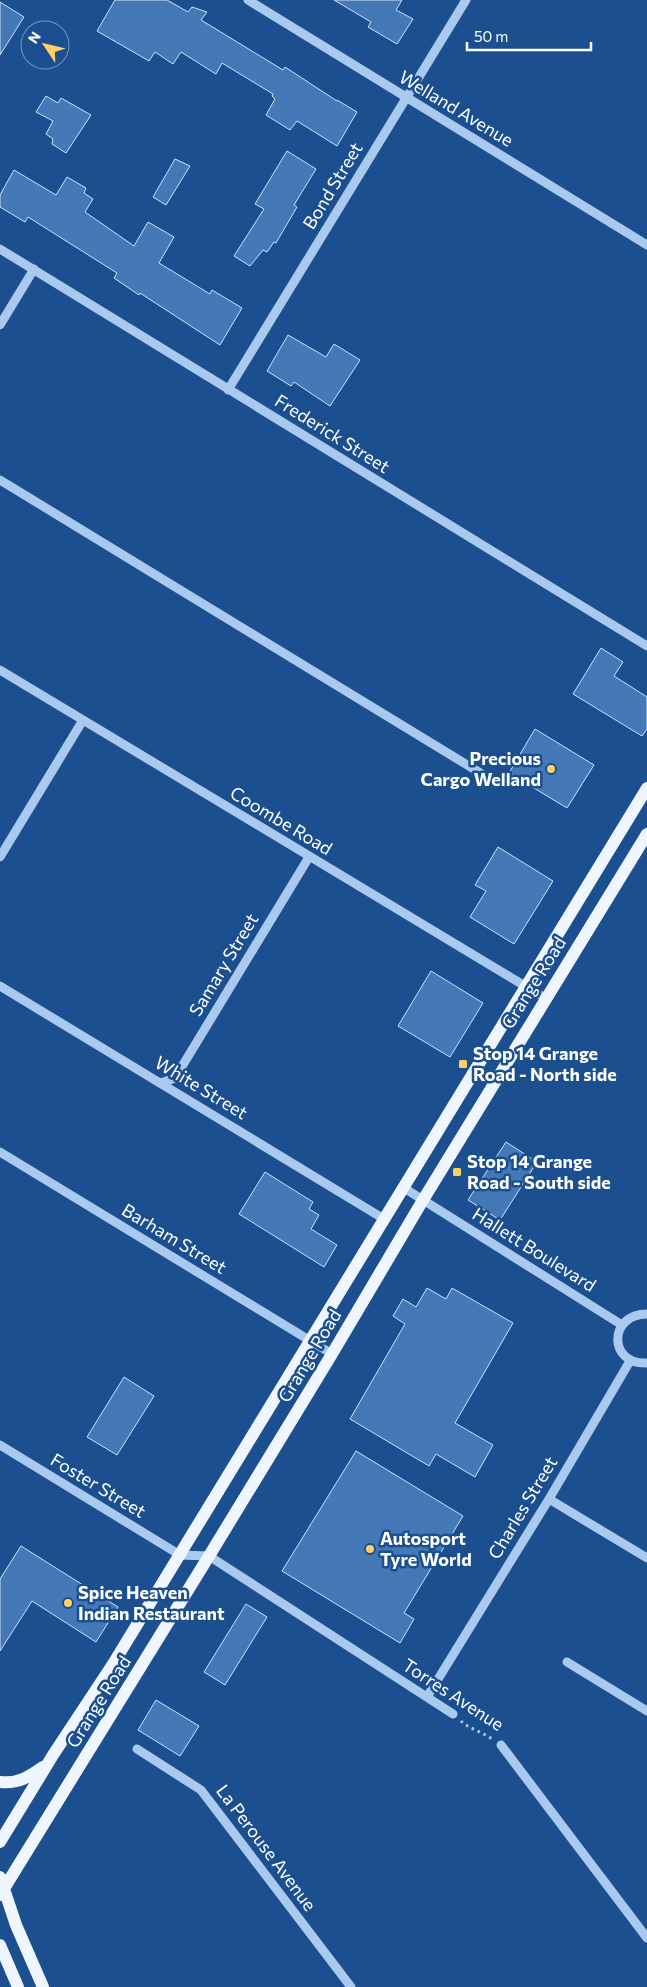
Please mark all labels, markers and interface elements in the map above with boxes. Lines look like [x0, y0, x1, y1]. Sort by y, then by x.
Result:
north arrow [20, 20, 70, 70]
scale bar [467, 20, 591, 52]
text: 50 m [474, 27, 508, 45]
text: N [24, 28, 44, 46]
street label: Welland Avenue [395, 65, 518, 151]
street label: Bond Street [298, 138, 367, 233]
street label: Frederick Street [271, 389, 394, 477]
place label: Precious Cargo Welland [421, 747, 541, 790]
marker: Precious Cargo Welland [545, 763, 557, 775]
street label: Coombe Road [226, 781, 337, 859]
street label: Samary Street [184, 909, 262, 1020]
street label: Grange Road [496, 932, 570, 1033]
place label: Stop 14 Grange Road - North side [473, 1042, 617, 1085]
street label: White Street [151, 1051, 252, 1123]
marker: Stop 14 Grange Road - North side [457, 1058, 469, 1070]
place label: Stop 14 Grange Road - South side [467, 1150, 611, 1193]
marker: Stop 14 Grange Road - South side [451, 1166, 463, 1178]
street label: Barham Street [118, 1198, 231, 1278]
street label: Hallett Boulevard [469, 1202, 600, 1296]
street label: Grange Road [273, 1305, 345, 1406]
street label: Foster Street [47, 1448, 150, 1522]
street label: Charles Street [483, 1452, 561, 1563]
place label: Autosport Tyre World [380, 1527, 472, 1570]
marker: Autosport Tyre World [364, 1543, 376, 1555]
place label: Spice Heaven Indian Restaurant [78, 1581, 225, 1624]
marker: Spice Heaven Indian Restaurant [62, 1597, 74, 1609]
street label: Grange Road [61, 1651, 135, 1752]
street label: Torres Avenue [399, 1653, 508, 1735]
street label: La Perouse Avenue [212, 1780, 321, 1915]

